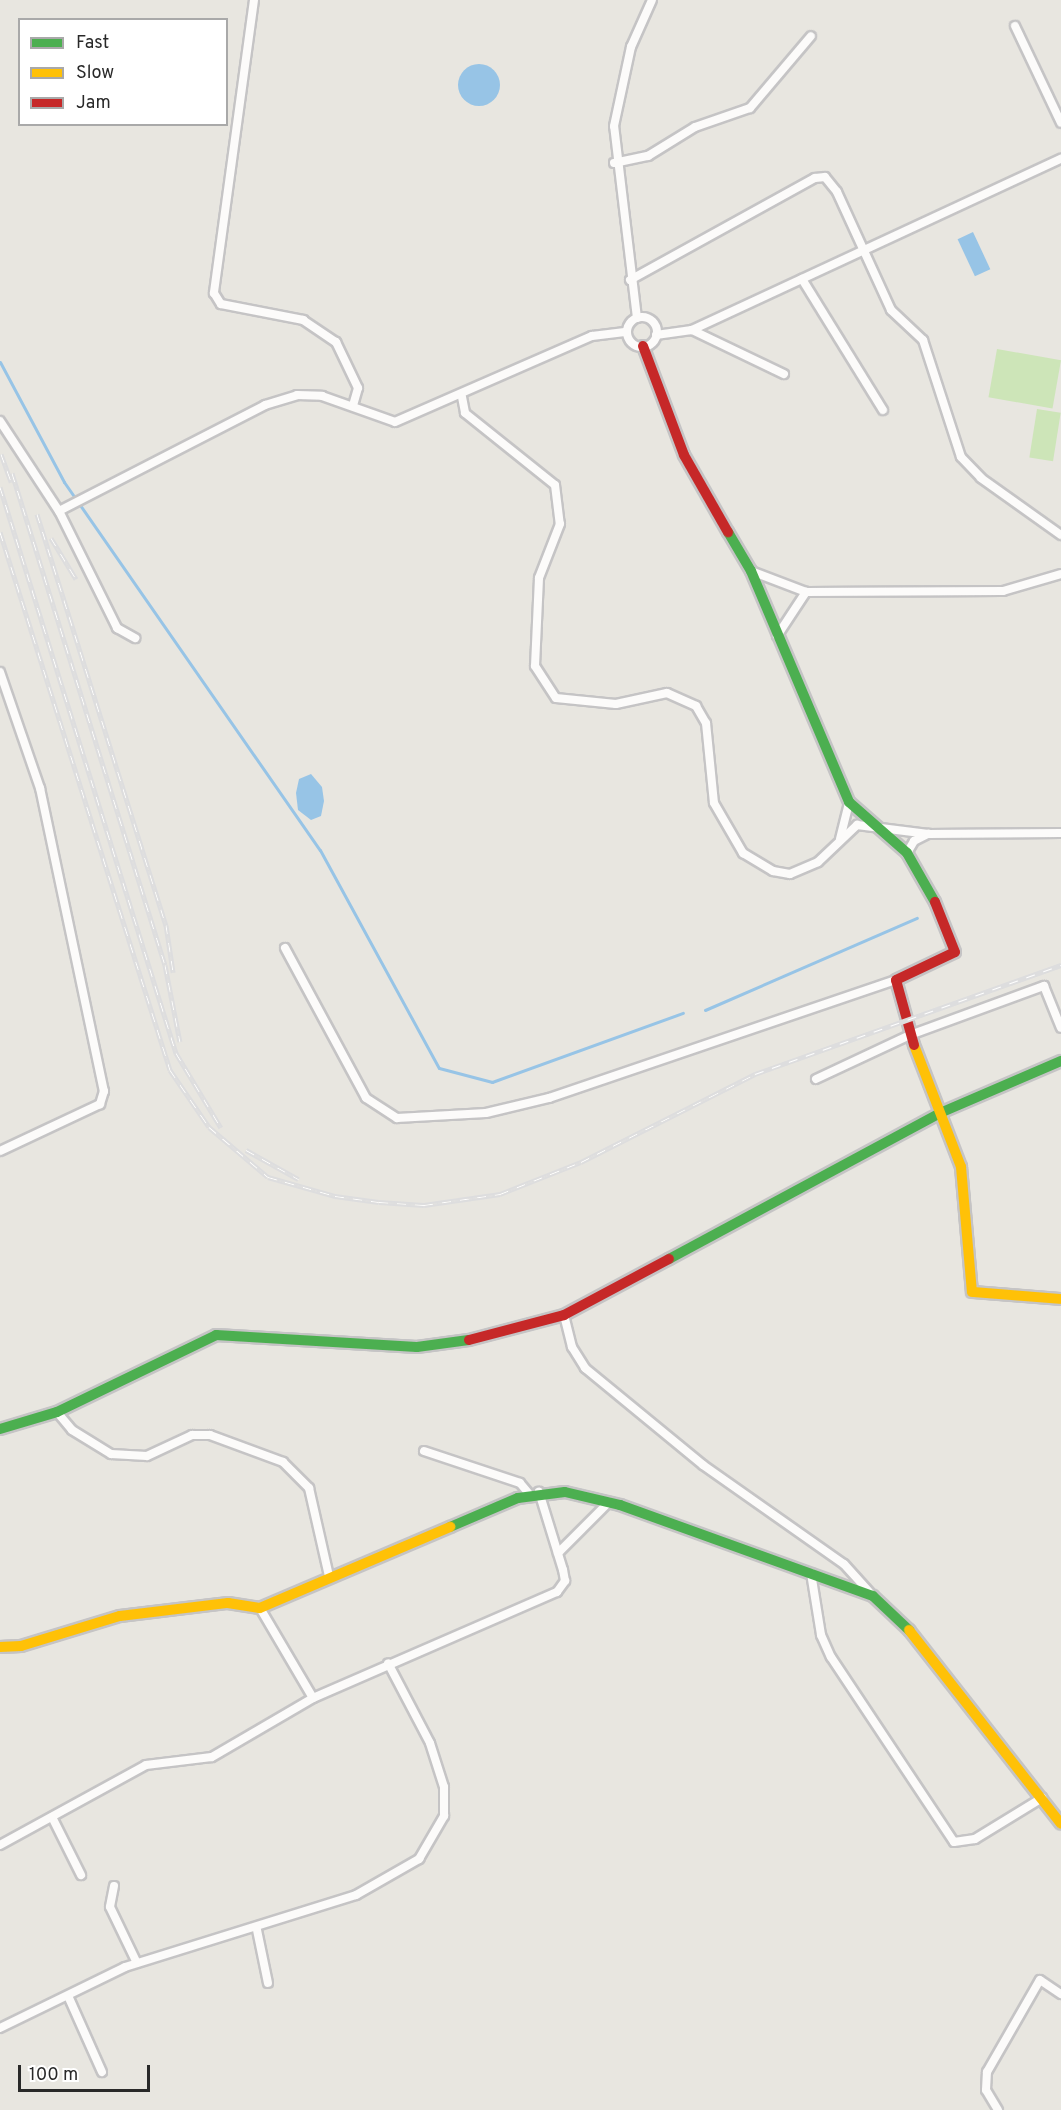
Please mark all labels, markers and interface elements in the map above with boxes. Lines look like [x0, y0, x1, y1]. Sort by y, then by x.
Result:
legend [18, 18, 228, 126]
text: Fast [76, 32, 109, 55]
text: Slow [76, 62, 114, 85]
text: Jam [76, 92, 111, 115]
scale bar [21, 2053, 153, 2091]
text: 100 m [29, 2064, 78, 2087]

